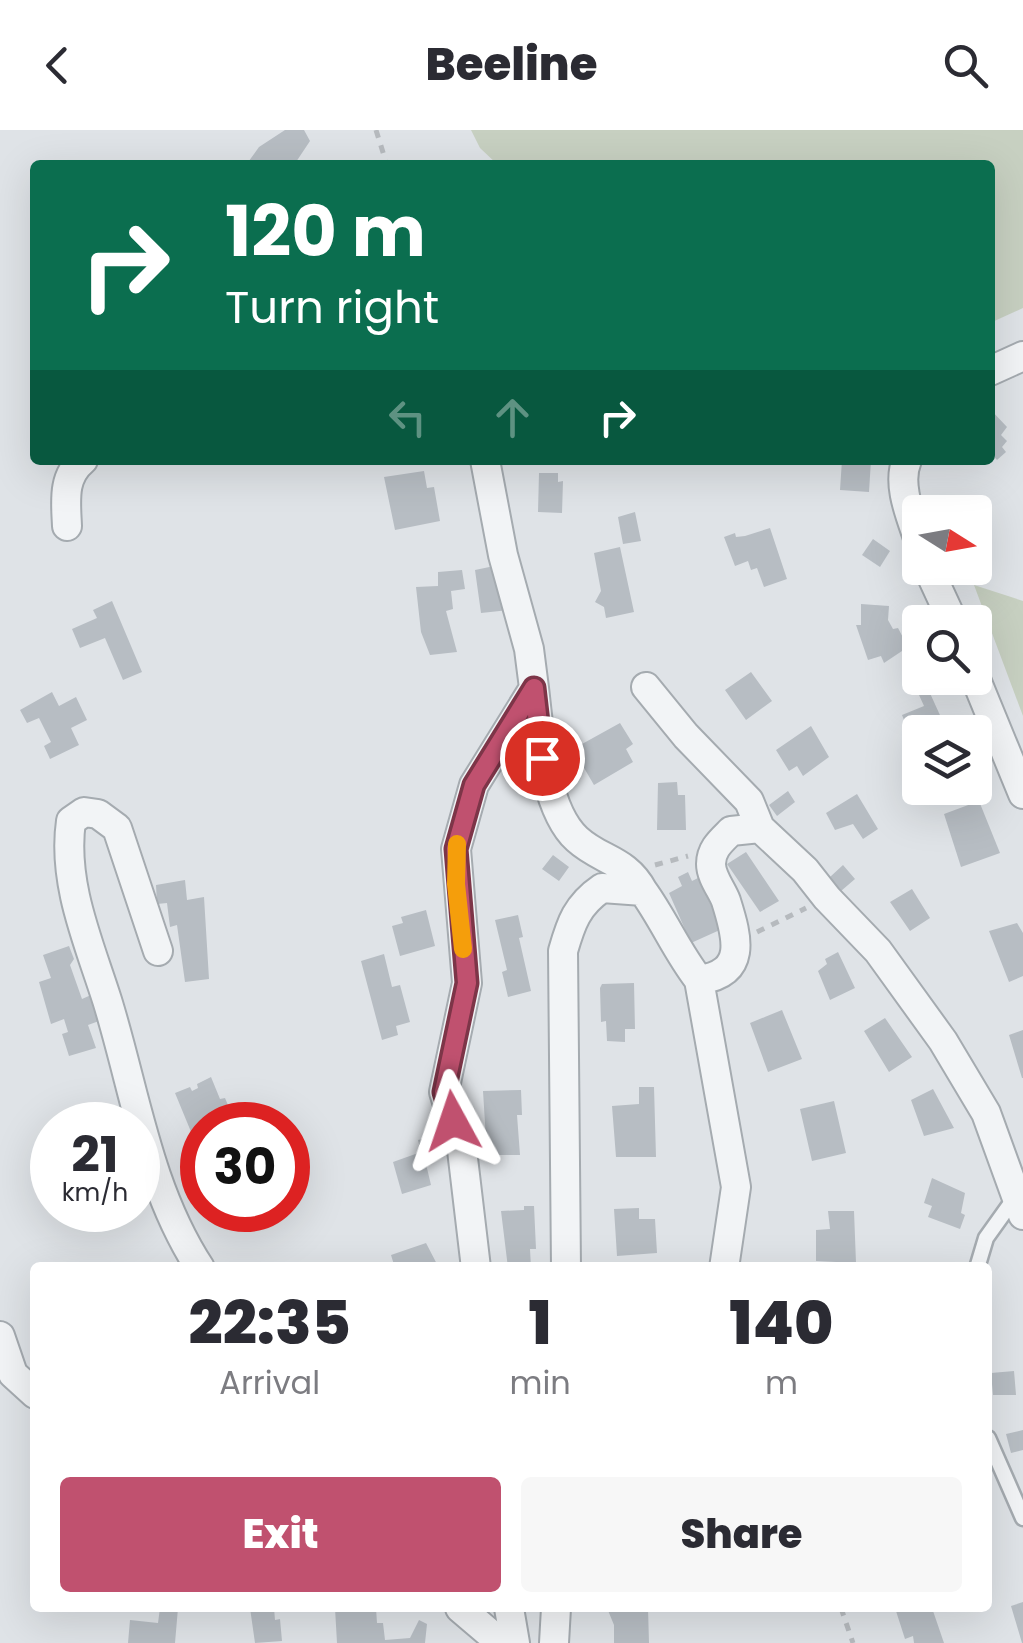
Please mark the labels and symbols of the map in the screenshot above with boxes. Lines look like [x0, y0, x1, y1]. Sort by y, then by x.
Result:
north arrow [902, 495, 992, 585]
pin [500, 716, 585, 801]
position arrow [401, 1069, 505, 1173]
speed limit sign: 30 [180, 1102, 310, 1232]

